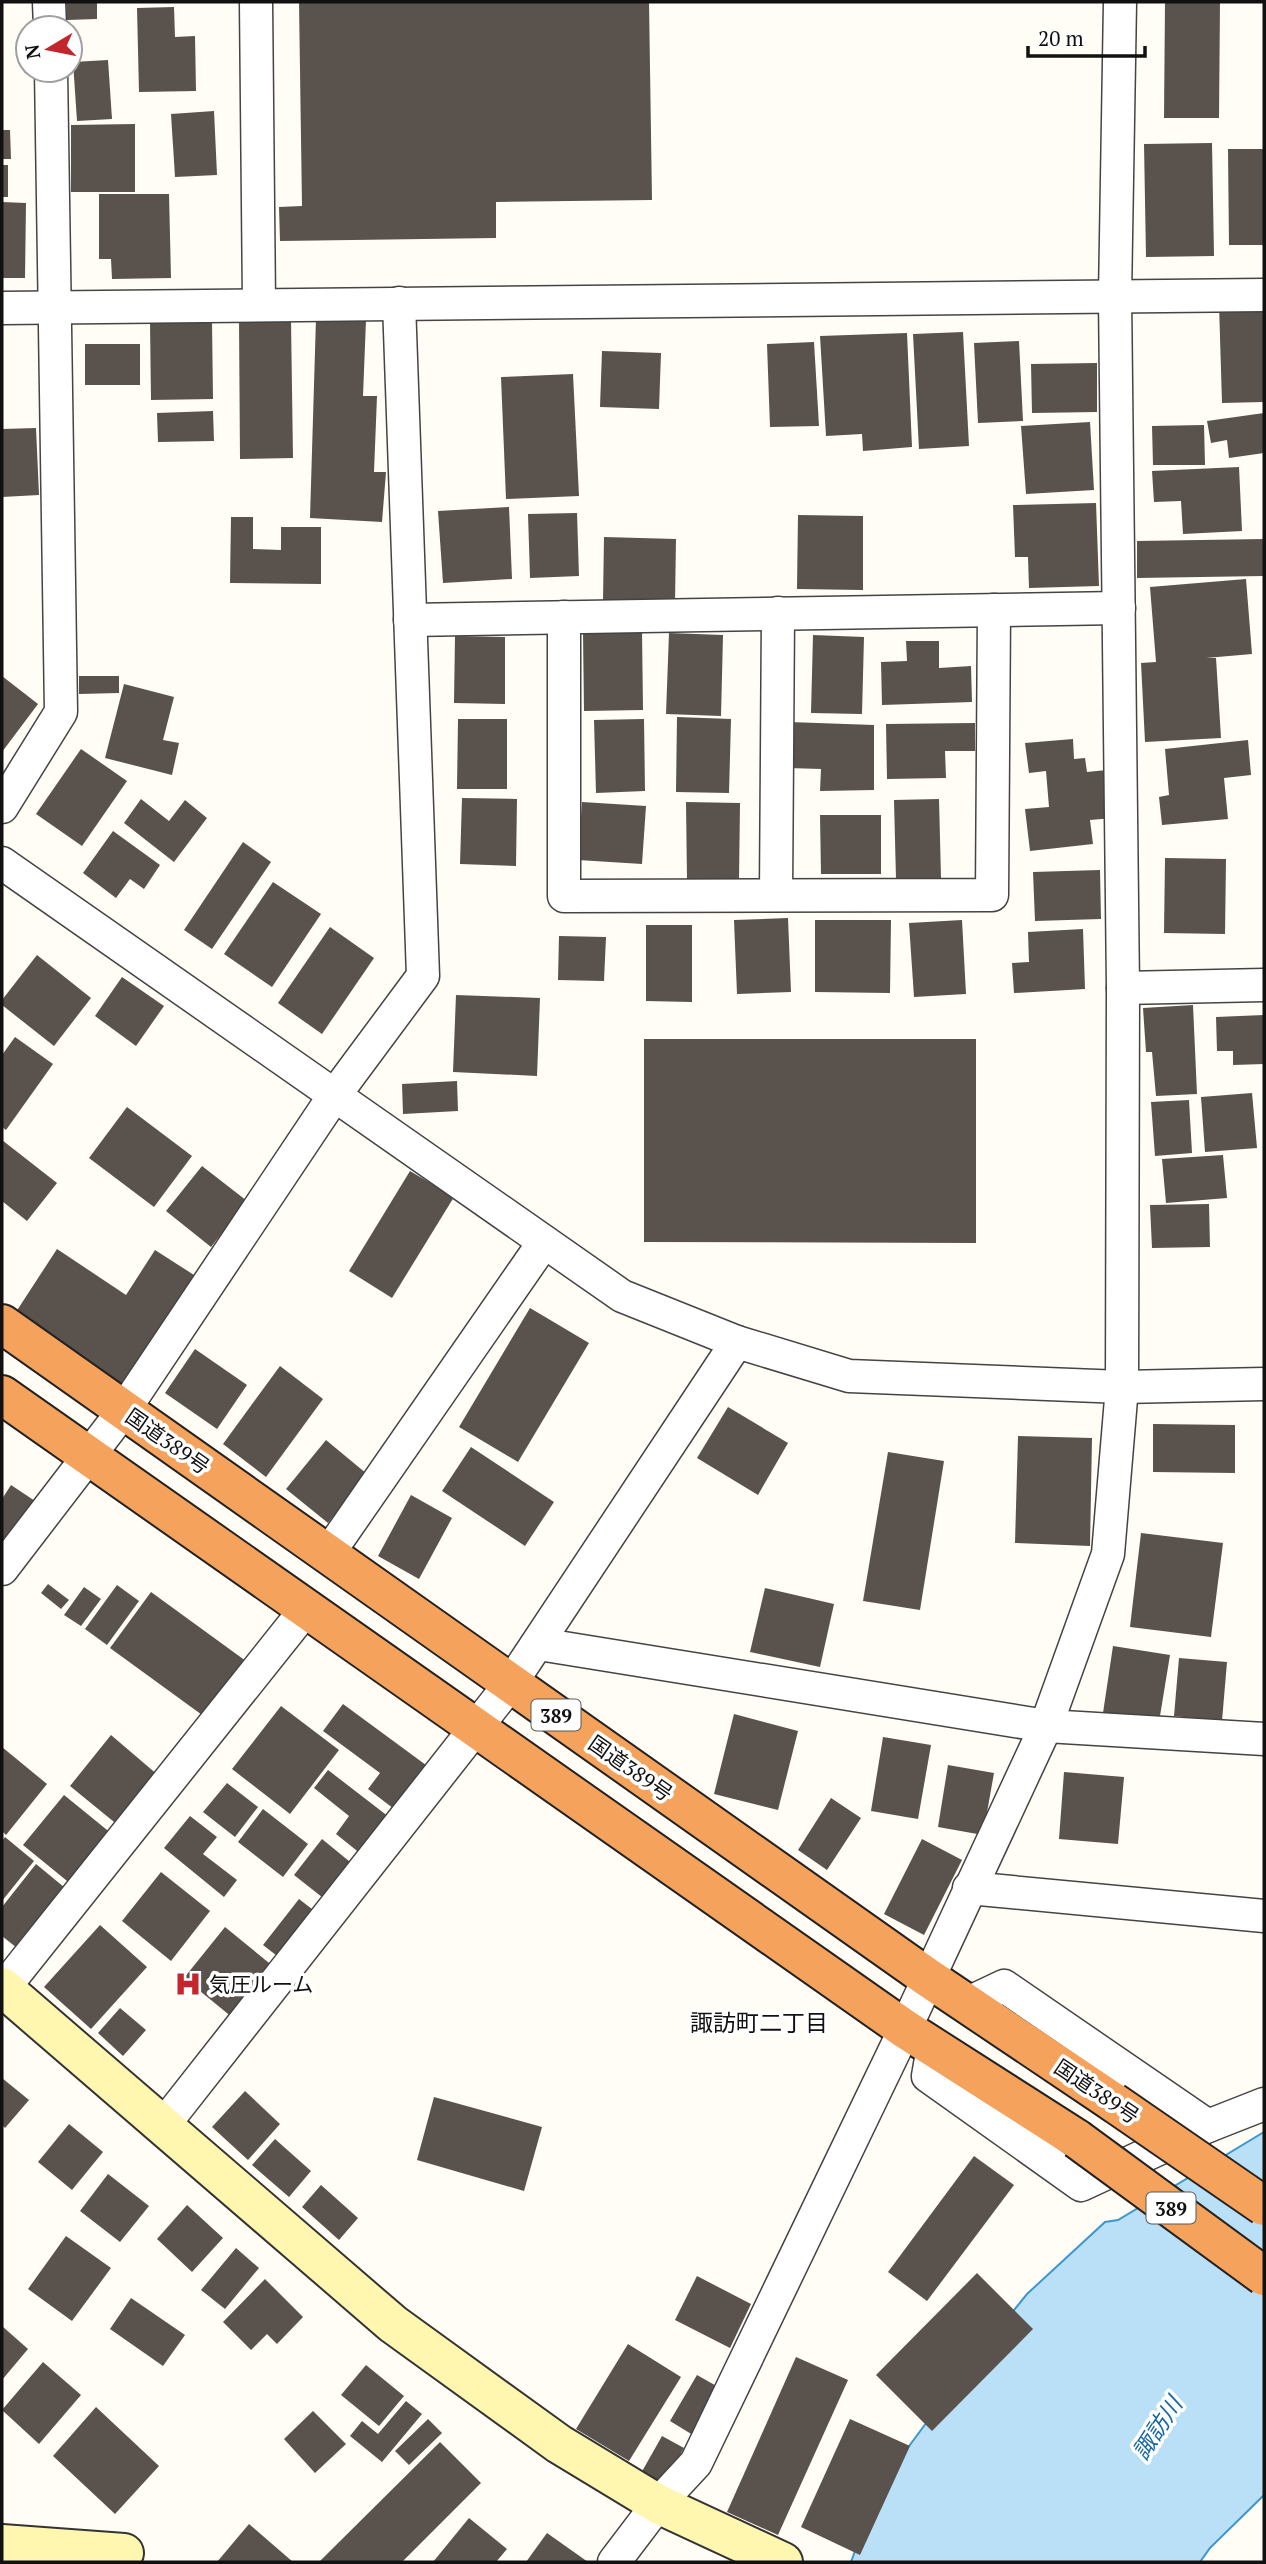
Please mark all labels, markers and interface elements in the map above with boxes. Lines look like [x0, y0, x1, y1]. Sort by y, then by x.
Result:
north arrow [14, 14, 84, 84]
scale bar [1028, 14, 1145, 58]
text: 20 m [1038, 24, 1084, 52]
text: N [18, 42, 45, 61]
street label: 国道389号 [120, 1402, 216, 1480]
road number: 389 [532, 1700, 580, 1730]
street label: 国道389号 [583, 1729, 679, 1807]
hospital icon: 気圧ルーム [173, 1969, 203, 1999]
place label: 気圧ルーム [209, 1970, 313, 1998]
district label: 諏訪町二丁目 [690, 2007, 828, 2038]
street label: 国道389号 [1049, 2052, 1145, 2130]
road number: 389 [1146, 2192, 1196, 2224]
water label: 諏訪川 [1125, 2388, 1190, 2465]

